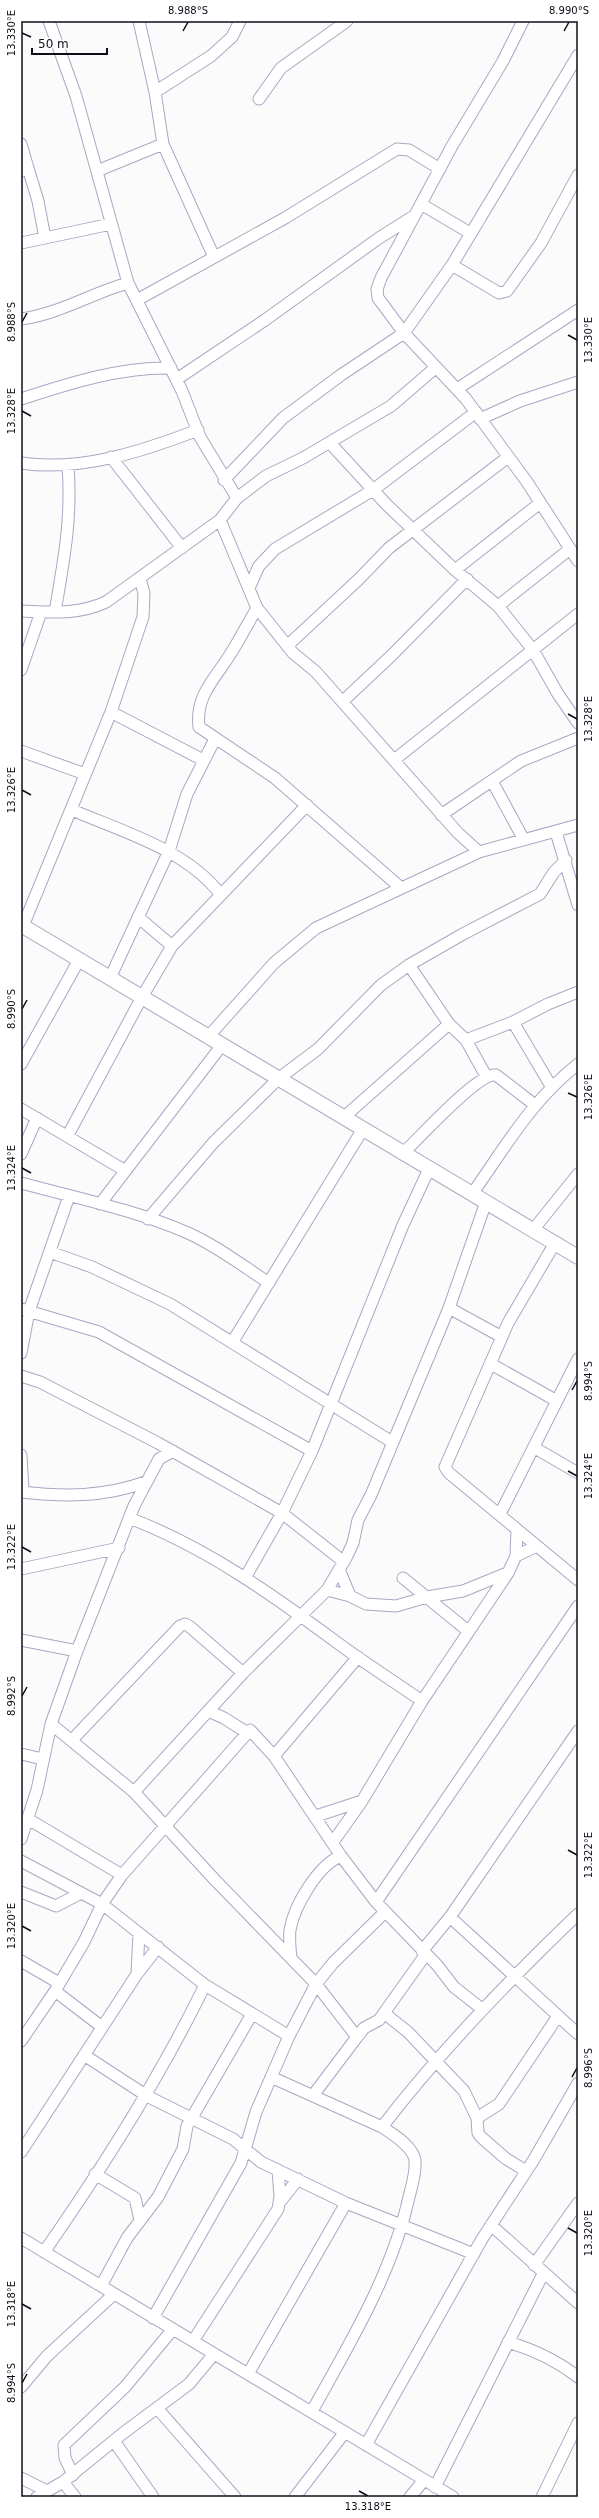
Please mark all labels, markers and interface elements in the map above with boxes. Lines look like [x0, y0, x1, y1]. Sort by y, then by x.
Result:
text: 8.988°S [168, 5, 208, 16]
text: 8.990°S [549, 5, 589, 16]
text: 13.330°E [6, 10, 17, 56]
scale bar [32, 30, 107, 56]
text: 50 m [38, 37, 69, 51]
text: 8.988°S [6, 302, 17, 342]
text: 13.330°E [583, 317, 594, 363]
text: 13.328°E [6, 388, 17, 434]
text: 13.328°E [583, 696, 594, 742]
text: 13.326°E [6, 767, 17, 813]
text: 8.990°S [6, 989, 17, 1029]
text: 13.326°E [583, 1074, 594, 1120]
text: 13.324°E [6, 1145, 17, 1191]
text: 8.994°S [583, 1361, 594, 1401]
text: 13.324°E [583, 1453, 594, 1499]
text: 13.322°E [6, 1524, 17, 1570]
text: 8.992°S [6, 1676, 17, 1716]
text: 13.322°E [583, 1832, 594, 1878]
text: 13.320°E [6, 1903, 17, 1949]
text: 8.996°S [583, 2048, 594, 2088]
text: 13.320°E [583, 2210, 594, 2256]
text: 13.318°E [6, 2281, 17, 2327]
text: 8.994°S [6, 2363, 17, 2403]
text: 13.318°E [345, 2501, 391, 2512]

